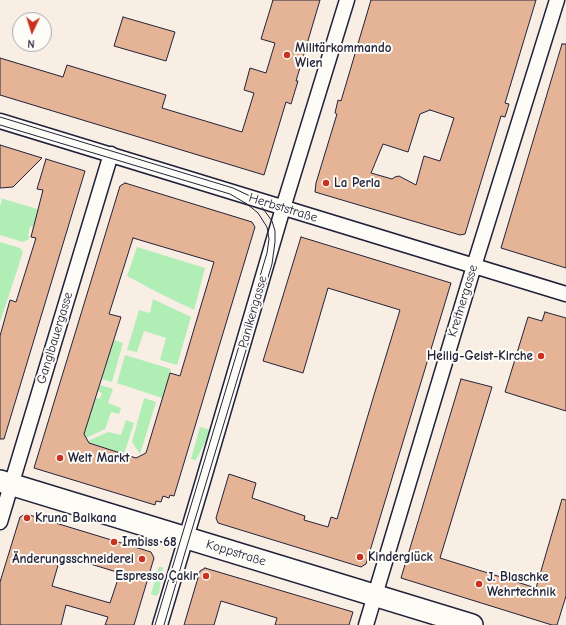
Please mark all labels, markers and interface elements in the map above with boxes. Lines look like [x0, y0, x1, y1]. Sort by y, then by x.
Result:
north arrow [12, 12, 52, 52]
text: N [27, 37, 35, 50]
place label: Militärkommando Wien [295, 40, 391, 71]
marker: Militärkommando Wien [282, 50, 292, 60]
place label: La Perla [334, 175, 380, 191]
marker: La Perla [321, 178, 331, 188]
street label: Herbststraße [247, 190, 319, 226]
street label: Kreitnergasse [445, 263, 481, 339]
street label: Panikengasse [235, 274, 271, 350]
street label: Ganglbauergasse [34, 290, 76, 386]
place label: Heilig-Geist-Kirche [427, 348, 533, 364]
marker: Heilig-Geist-Kirche [536, 351, 546, 361]
place label: Welt Markt [68, 450, 130, 466]
marker: Welt Markt [55, 453, 65, 463]
place label: Kruna Balkana [35, 510, 117, 526]
marker: Kruna Balkana [22, 513, 32, 523]
place label: Imbiss 68 [122, 534, 177, 550]
street label: Koppstraße [204, 536, 268, 570]
marker: Imbiss 68 [109, 537, 119, 547]
place label: Kinderglück [368, 549, 433, 565]
place label: Änderungsschneiderei [12, 551, 134, 567]
marker: Kinderglück [355, 552, 365, 562]
marker: Änderungsschneiderei [137, 554, 147, 564]
place label: Espresso Çakir [115, 568, 198, 584]
place label: J. Blaschke Wehrtechnik [487, 569, 556, 600]
marker: Espresso Çakir [201, 571, 211, 581]
marker: J. Blaschke Wehrtechnik [474, 579, 484, 589]

